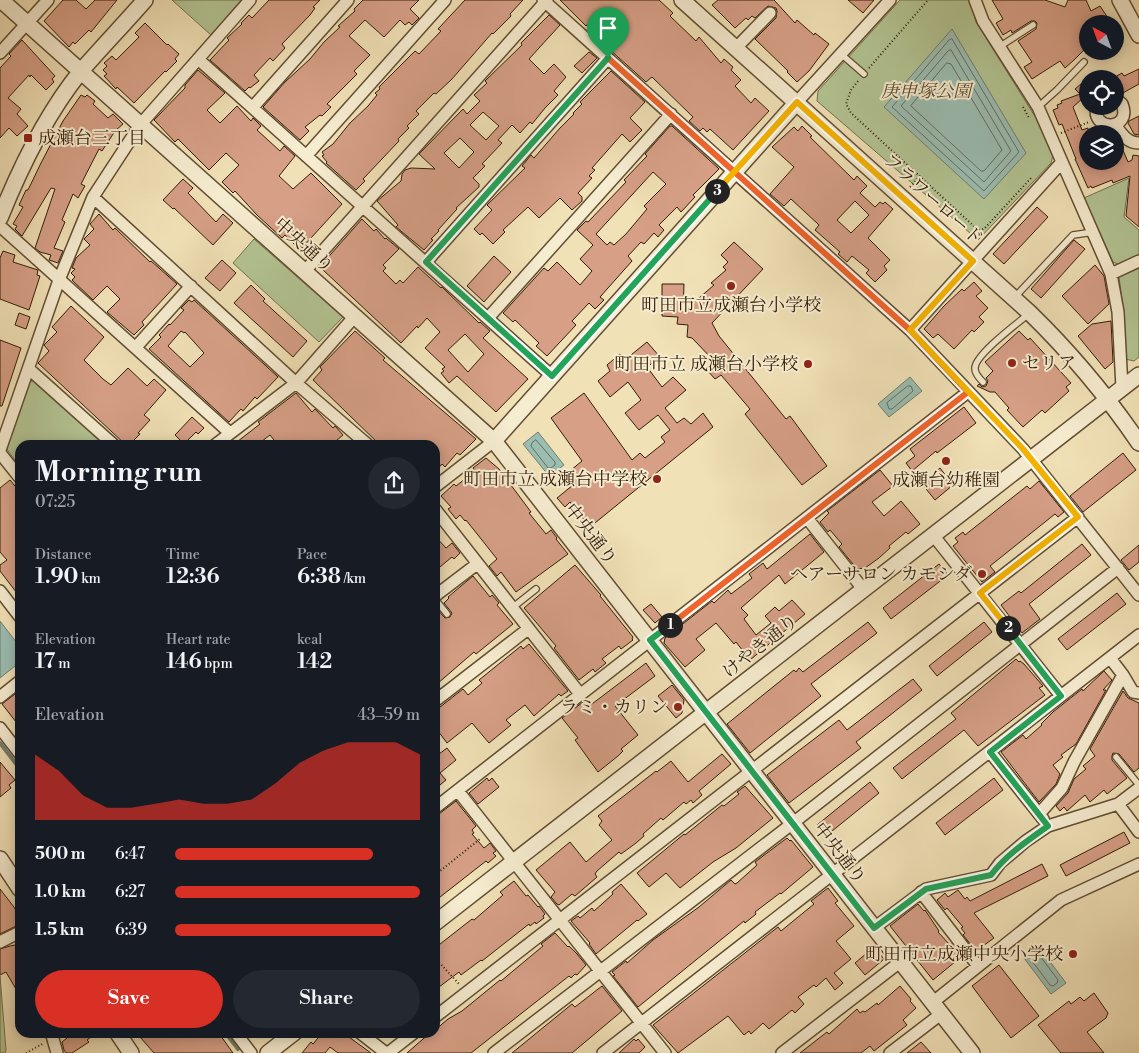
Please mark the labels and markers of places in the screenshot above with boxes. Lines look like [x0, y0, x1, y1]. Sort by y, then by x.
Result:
pin [587, 7, 629, 58]
place label: 成瀬台三丁目 [38, 127, 146, 150]
marker: 成瀬台三丁目 [22, 132, 34, 144]
pin: 3 [704, 178, 730, 204]
marker: 町田市立成瀬台小学校 [725, 280, 737, 292]
place label: 町田市立成瀬台小学校 [641, 294, 821, 317]
place label: セリア [1022, 352, 1076, 375]
place label: 町田市立 成瀬台小学校 [614, 353, 798, 376]
marker: セリア [1006, 357, 1018, 369]
marker: 町田市立 成瀬台小学校 [802, 358, 814, 370]
marker: 成瀬台幼稚園 [940, 455, 952, 467]
place label: 町田市立 成瀬台中学校 [463, 468, 647, 491]
place label: 成瀬台幼稚園 [892, 469, 1000, 492]
marker: 町田市立 成瀬台中学校 [651, 473, 663, 485]
place label: ヘアーサロン カモシダ [790, 563, 972, 586]
marker: ヘアーサロン カモシダ [976, 568, 988, 580]
pin: 1 [658, 612, 682, 638]
pin: 2 [996, 616, 1020, 640]
place label: ラミ・カリン [560, 696, 668, 719]
marker: ラミ・カリン [672, 701, 684, 713]
place label: 町田市立成瀬中央小学校 [865, 943, 1063, 966]
marker: 町田市立成瀬中央小学校 [1067, 948, 1079, 960]

